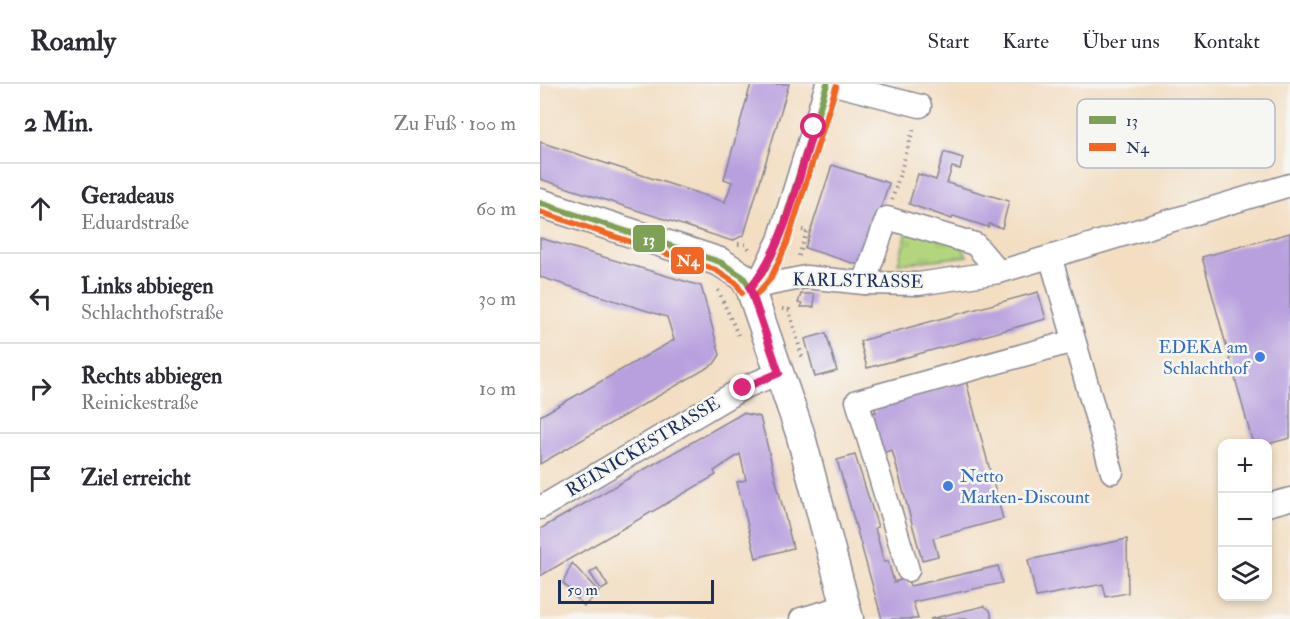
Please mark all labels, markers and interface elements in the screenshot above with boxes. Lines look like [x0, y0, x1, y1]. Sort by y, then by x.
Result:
text: Roamly [30, 24, 116, 59]
text: Start [927, 28, 969, 55]
text: Karte [1002, 28, 1049, 55]
text: Über uns [1082, 28, 1160, 55]
text: Kontakt [1193, 28, 1260, 55]
legend [1077, 99, 1275, 168]
text: 2 Min. [24, 107, 93, 139]
text: Zu Fuß · 100 m [394, 111, 516, 136]
text: 13 [1126, 111, 1138, 131]
route start [800, 113, 826, 139]
text: N4 [1126, 138, 1150, 158]
text: Geradeaus [81, 182, 174, 210]
icon: ahead [24, 192, 57, 225]
text: 60 m [476, 196, 516, 221]
text: Eduardstraße [81, 210, 189, 235]
line badge: 13 [632, 224, 666, 253]
text: 13 [643, 230, 655, 250]
line badge: N4 [670, 246, 705, 275]
text: N4 [676, 251, 701, 271]
street label: KARLSTRASSE [792, 268, 924, 294]
text: Links abbiegen [81, 272, 214, 300]
icon: left [24, 282, 57, 315]
text: 30 m [478, 286, 516, 311]
text: Schlachthofstraße [81, 300, 224, 325]
place label: EDEKA am Schlachthof [1158, 336, 1251, 380]
marker: EDEKA am Schlachthof [1253, 350, 1267, 364]
text: Rechts abbiegen [81, 362, 222, 390]
icon: right [24, 372, 57, 405]
route end [729, 374, 755, 400]
text: 10 m [479, 376, 516, 401]
text: Reinickestraße [81, 390, 198, 415]
street label: REINICKESTRASSE [562, 392, 724, 502]
map controls [1218, 439, 1272, 601]
button: + [1218, 439, 1272, 493]
icon: arrive [24, 462, 57, 495]
text: Ziel erreicht [81, 464, 191, 492]
place label: Netto Marken-Discount [960, 465, 1090, 509]
marker: Netto Marken-Discount [941, 479, 955, 493]
button: − [1218, 493, 1272, 547]
button: layers [1218, 547, 1272, 601]
scale bar [558, 577, 714, 604]
text: 50 m [567, 580, 598, 600]

